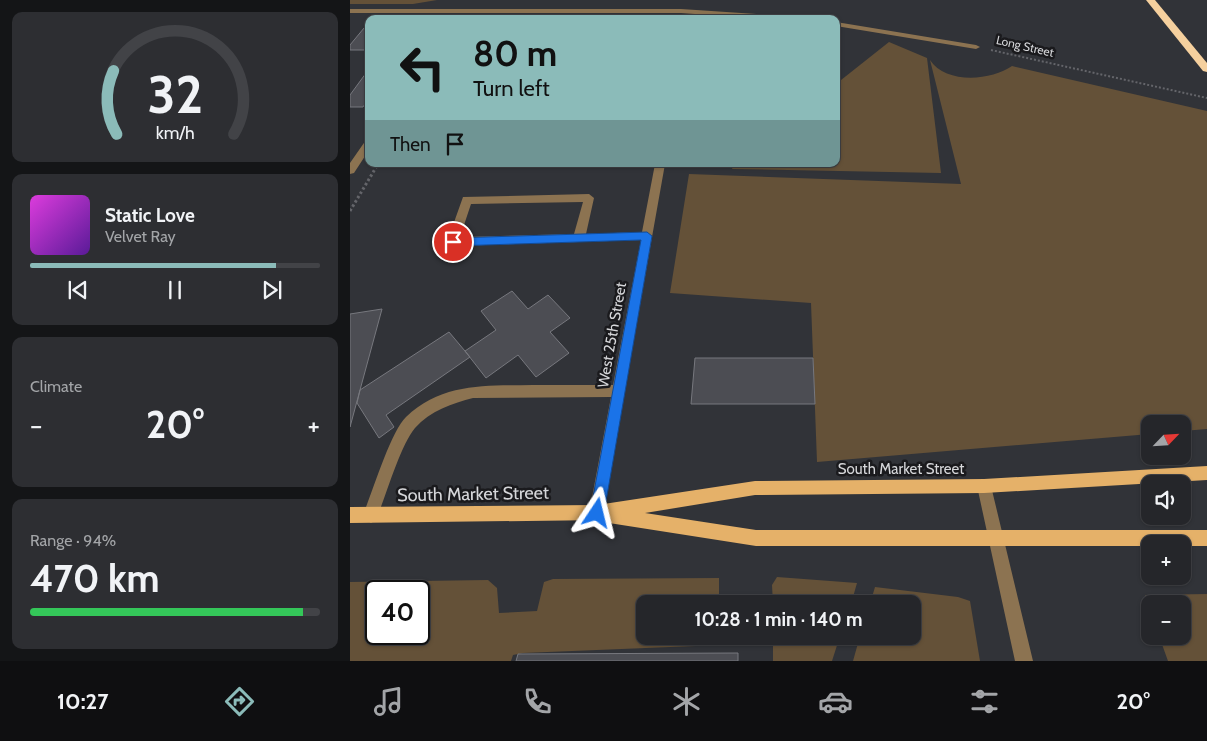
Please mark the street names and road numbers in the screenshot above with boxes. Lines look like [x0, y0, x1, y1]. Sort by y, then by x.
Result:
street label: Long Street [995, 32, 1055, 60]
street label: West 25th Street [594, 281, 630, 389]
street label: South Market Street [838, 460, 964, 478]
street label: South Market Street [397, 482, 549, 506]

